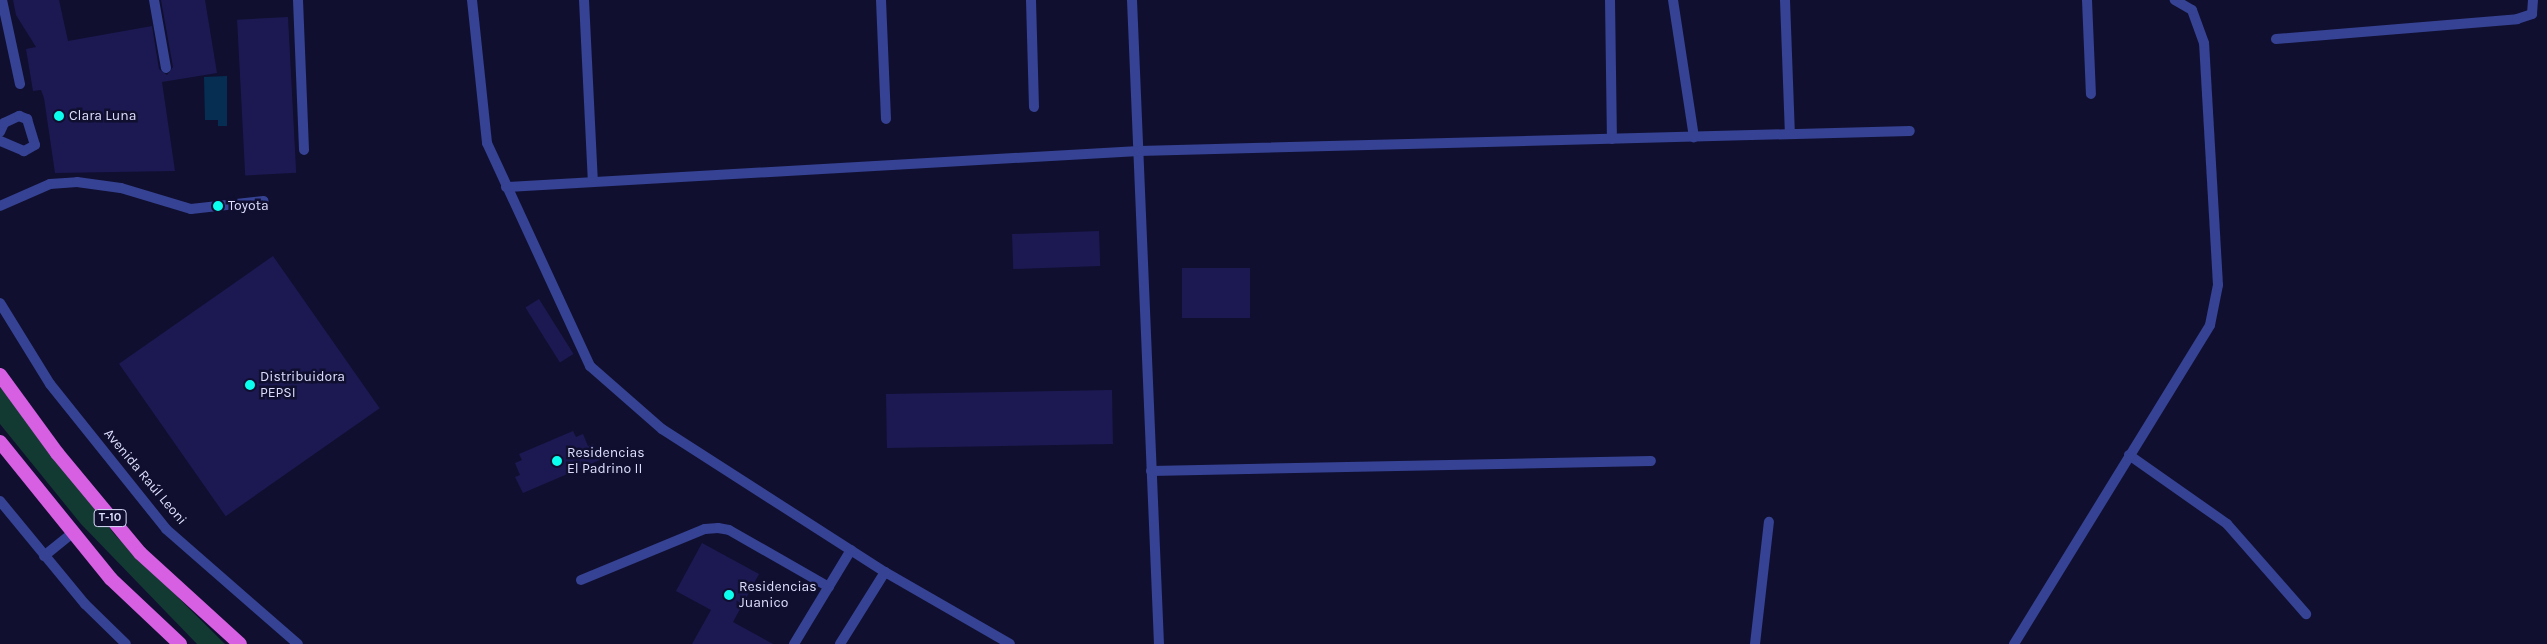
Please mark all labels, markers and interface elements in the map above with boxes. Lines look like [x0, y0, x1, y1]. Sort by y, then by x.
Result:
place label: Clara Luna [69, 108, 136, 124]
marker: Clara Luna [53, 110, 65, 122]
place label: Toyota [228, 198, 269, 214]
marker: Toyota [212, 200, 224, 212]
place label: Distribuidora PEPSI [260, 369, 345, 402]
marker: Distribuidora PEPSI [244, 379, 256, 391]
street label: Avenida Raúl Leoni [100, 426, 190, 528]
place label: Residencias El Padrino II [567, 445, 645, 478]
marker: Residencias El Padrino II [551, 455, 563, 467]
road number: T-10 [92, 508, 128, 528]
place label: Residencias Juanico [739, 579, 817, 612]
marker: Residencias Juanico [723, 589, 735, 601]

